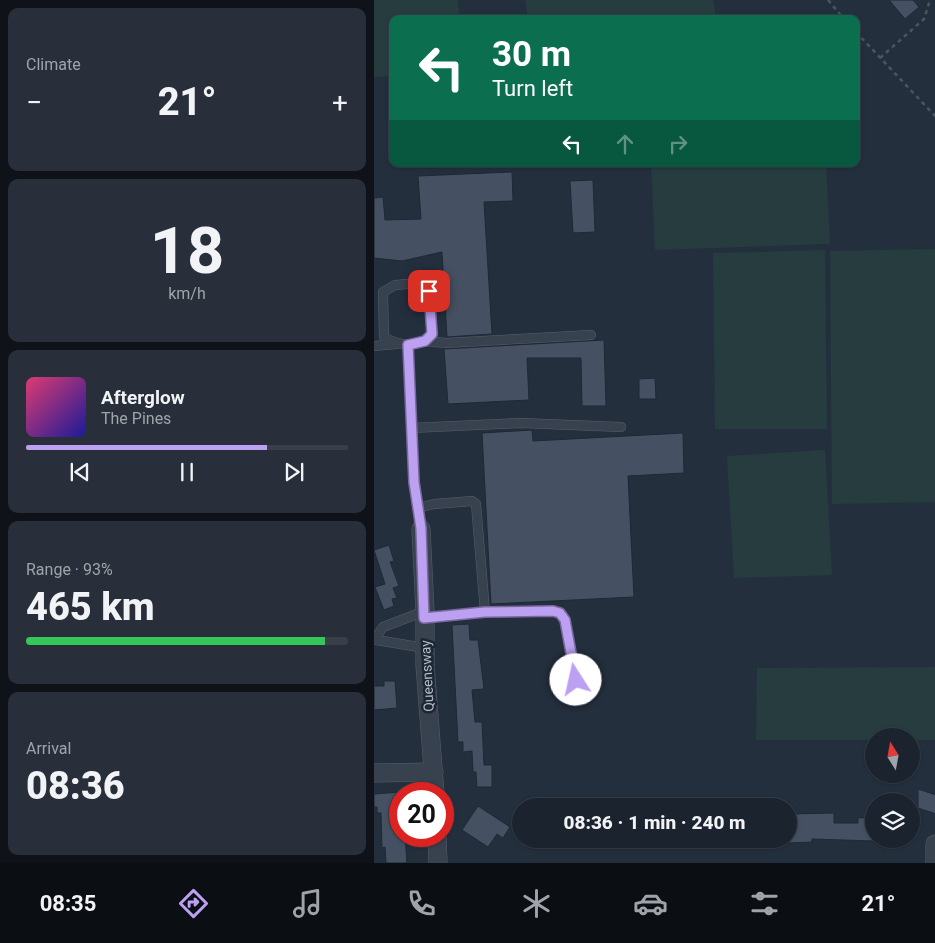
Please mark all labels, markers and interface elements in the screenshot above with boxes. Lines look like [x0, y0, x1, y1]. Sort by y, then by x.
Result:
text: 30 m [492, 34, 571, 75]
icon: left [409, 35, 474, 100]
text: Climate [26, 55, 81, 74]
text: Turn left [492, 76, 573, 101]
text: 21° [158, 80, 216, 124]
text: − [26, 86, 42, 119]
text: + [332, 86, 348, 119]
icon: left [558, 130, 586, 158]
icon: ahead [611, 130, 639, 158]
icon: right [664, 130, 692, 158]
text: 18 [150, 213, 224, 289]
pin [408, 270, 450, 312]
icon: arrive [415, 277, 443, 305]
text: km/h [168, 284, 206, 303]
text: Afterglow [101, 386, 185, 409]
text: The Pines [101, 409, 171, 428]
icon: previous [66, 458, 94, 486]
icon: pause [173, 458, 201, 486]
icon: next [280, 458, 308, 486]
text: Range · 93% [26, 560, 113, 579]
text: 465 km [26, 585, 155, 629]
street label: Queensway [417, 639, 437, 712]
position arrow [549, 653, 601, 705]
north arrow [865, 728, 920, 782]
map controls [865, 728, 920, 848]
text: Arrival [26, 739, 71, 758]
text: 08:36 [26, 764, 125, 808]
speed limit sign: 20 [389, 782, 454, 847]
button: layers [865, 793, 920, 848]
text: 08:36 · 1 min · 240 m [563, 811, 746, 834]
icon: directions [176, 886, 211, 921]
icon: music [290, 886, 325, 921]
icon: phone [404, 886, 439, 921]
icon: climate [519, 886, 554, 921]
icon: car [633, 886, 668, 921]
icon: filters [747, 886, 782, 921]
text: 08:35 [40, 891, 96, 916]
text: 21° [861, 891, 895, 916]

